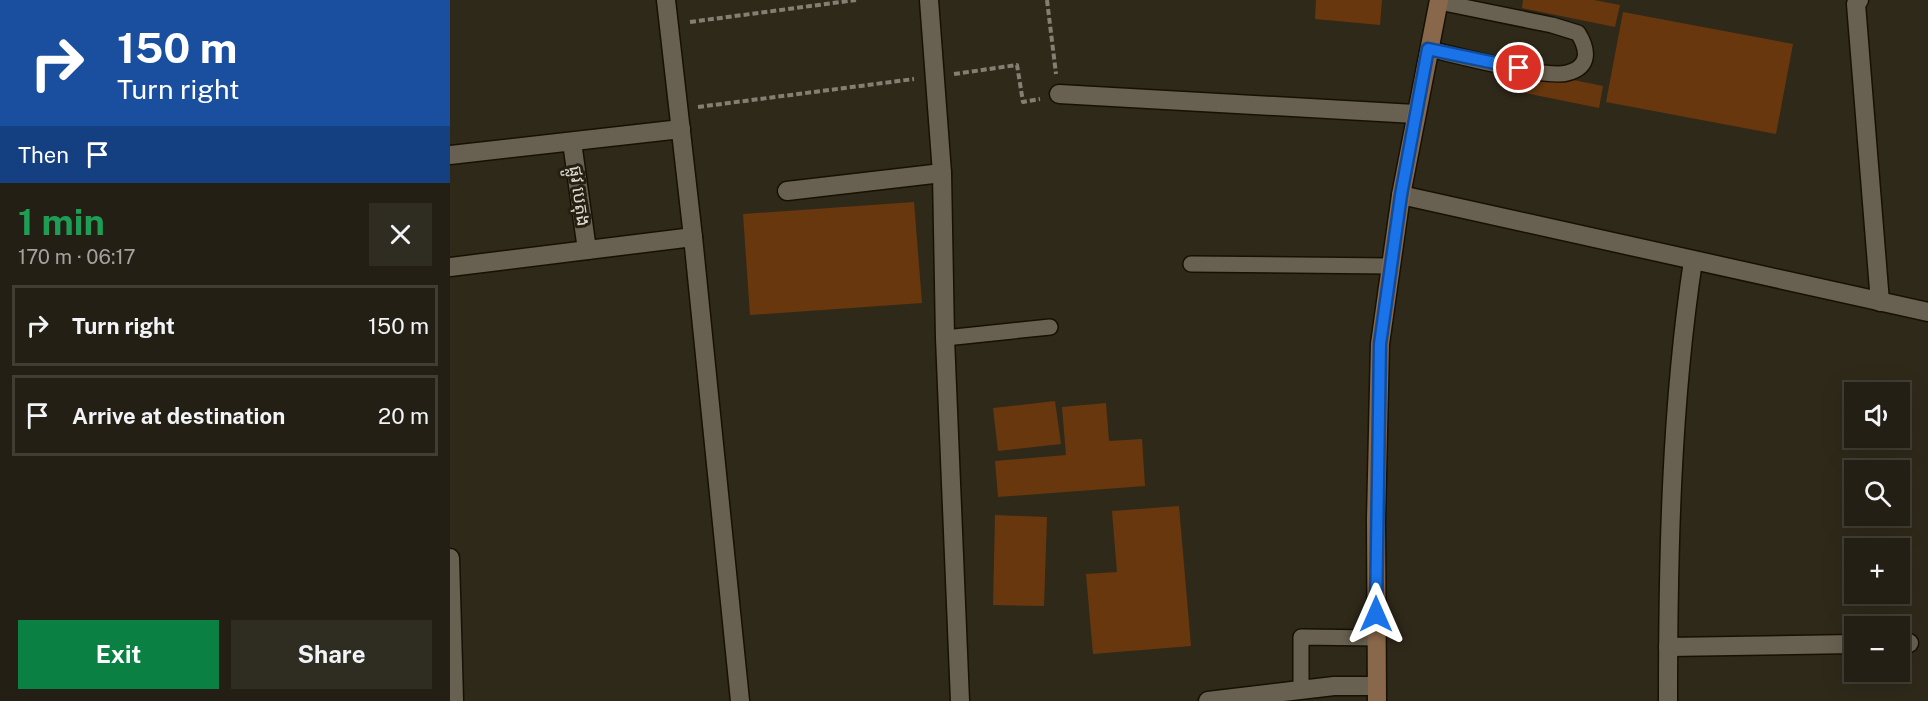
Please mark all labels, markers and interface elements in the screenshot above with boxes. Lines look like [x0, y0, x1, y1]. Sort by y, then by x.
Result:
text: 150 m [117, 23, 237, 72]
icon: right [18, 24, 96, 102]
pin [1493, 42, 1544, 93]
icon: arrive [1502, 51, 1535, 84]
text: Turn right [117, 73, 240, 105]
icon: arrive [81, 138, 114, 171]
text: Then [18, 142, 69, 168]
street label: ផ្លូវ បេតុង [559, 164, 595, 229]
text: 1 min [18, 201, 105, 243]
button: close [369, 203, 432, 266]
text: 170 m · 06:17 [18, 245, 136, 269]
icon: right [21, 309, 54, 342]
text: Turn right [72, 313, 175, 339]
text: 150 m [368, 313, 429, 339]
map controls [1844, 382, 1910, 682]
button: sound [1844, 382, 1910, 448]
icon: arrive [21, 399, 54, 432]
text: Arrive at destination [72, 403, 285, 429]
text: 20 m [378, 403, 429, 429]
button: search [1844, 460, 1910, 526]
button: + [1844, 538, 1910, 604]
position arrow [1344, 582, 1408, 646]
button: − [1844, 616, 1910, 682]
button: Exit [18, 620, 219, 689]
button: Share [231, 620, 432, 689]

